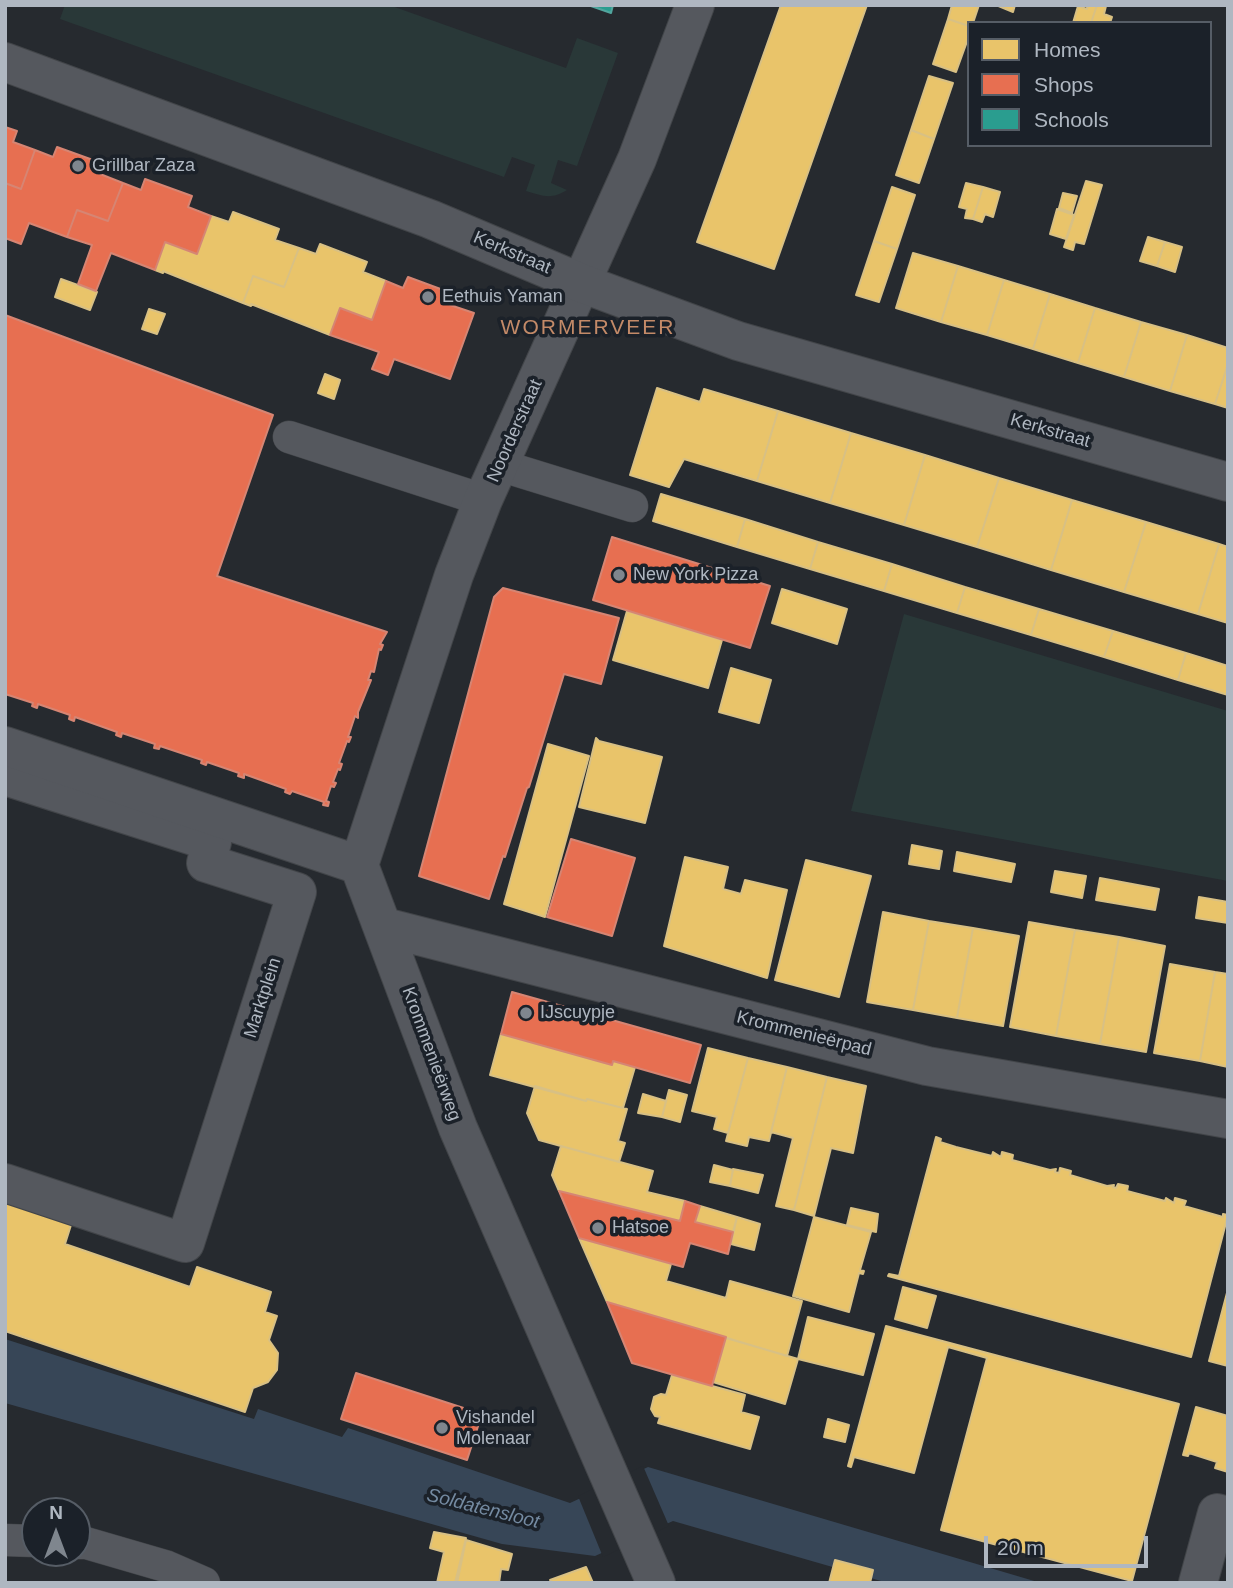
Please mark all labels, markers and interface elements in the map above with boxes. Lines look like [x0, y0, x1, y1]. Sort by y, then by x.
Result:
legend [967, 21, 1212, 147]
text: Homes [1034, 38, 1101, 61]
text: Shops [1034, 73, 1094, 96]
text: Schools [1034, 108, 1109, 131]
place label: Grillbar Zaza [92, 155, 195, 177]
marker: Grillbar Zaza [70, 158, 86, 174]
street label: Kerkstraat [470, 227, 554, 279]
place label: Eethuis Yaman [442, 286, 563, 308]
marker: Eethuis Yaman [420, 289, 436, 305]
district label: WORMERVEER [502, 315, 674, 341]
street label: Noorderstraat [483, 376, 547, 486]
street label: Kerkstraat [1008, 409, 1092, 453]
place label: New York Pizza [633, 564, 758, 586]
marker: New York Pizza [611, 567, 627, 583]
street label: Marktplein [240, 955, 286, 1041]
street label: Krommenieërweg [397, 984, 465, 1124]
place label: IJscuypje [540, 1002, 615, 1024]
marker: IJscuypje [518, 1005, 534, 1021]
street label: Krommenieërpad [734, 1007, 874, 1061]
place label: Hatsoe [612, 1217, 669, 1239]
marker: Hatsoe [590, 1220, 606, 1236]
place label: Vishandel Molenaar [456, 1407, 535, 1450]
marker: Vishandel Molenaar [434, 1420, 450, 1436]
water label: Soldatensloot [424, 1484, 542, 1534]
north arrow [21, 1497, 91, 1567]
text: N [49, 1502, 63, 1523]
scale bar [988, 1522, 1152, 1566]
text: 20 m [997, 1536, 1044, 1559]

